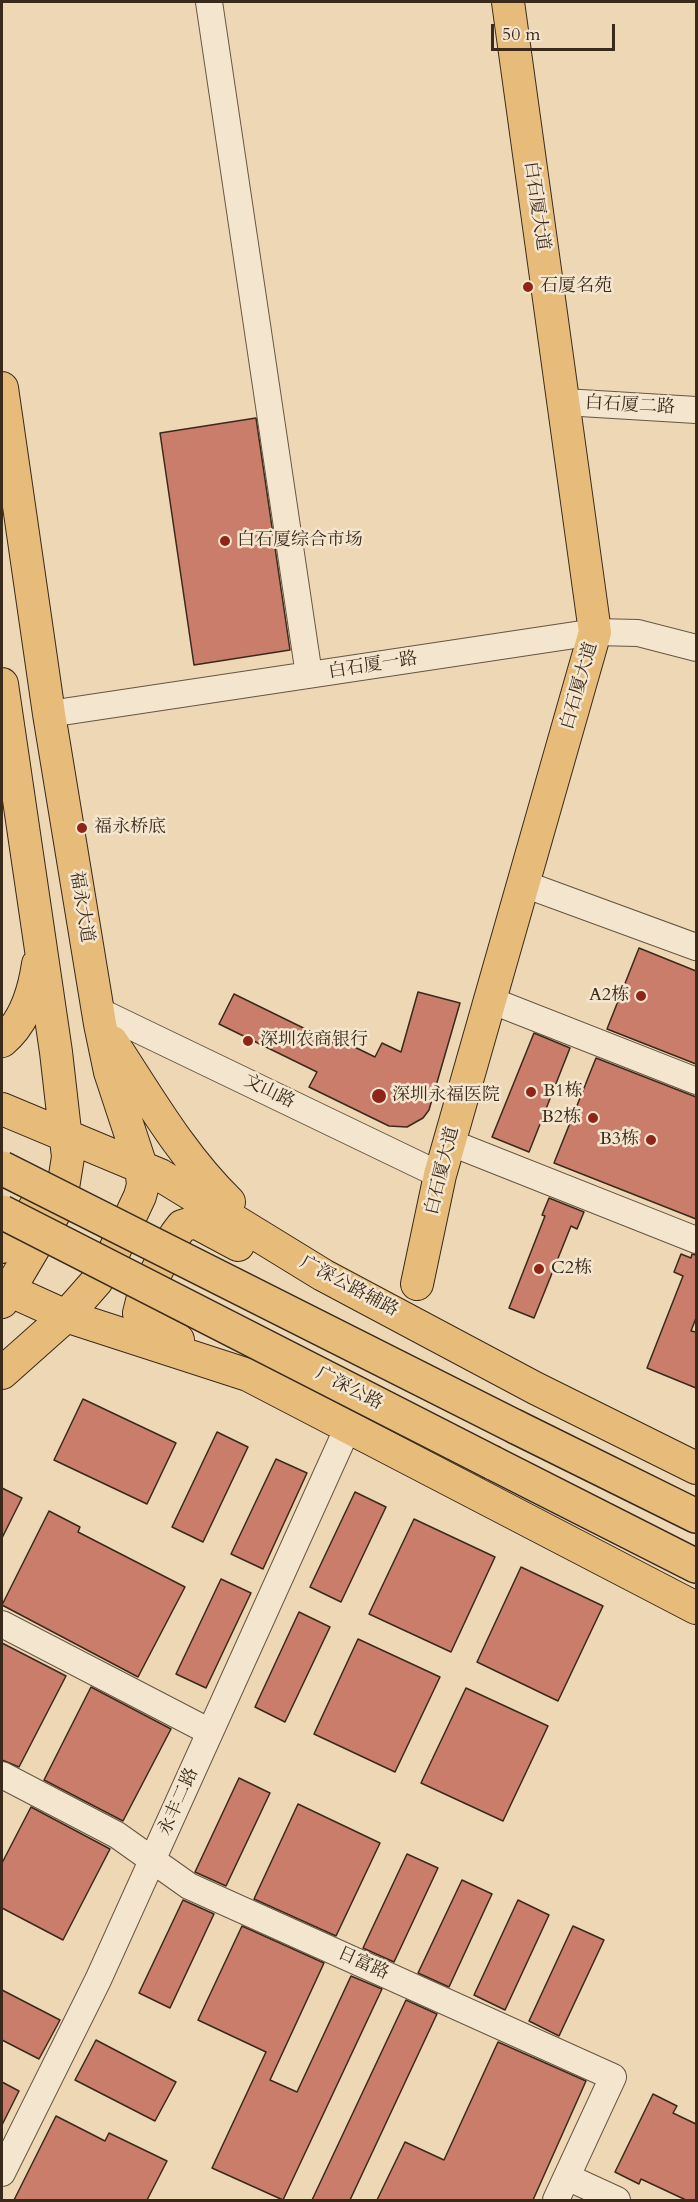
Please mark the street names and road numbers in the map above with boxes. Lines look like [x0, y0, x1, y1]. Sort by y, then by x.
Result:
street label: 白石厦大道 [519, 160, 553, 252]
street label: 白石厦二路 [584, 393, 676, 419]
street label: 白石厦大道 [557, 640, 603, 732]
street label: 白石厦一路 [327, 648, 419, 684]
street label: 福永大道 [65, 870, 97, 944]
street label: 文山路 [240, 1070, 298, 1114]
street label: 白石厦大道 [422, 1125, 464, 1217]
street label: 广深公路辅路 [296, 1252, 402, 1322]
street label: 广深公路 [312, 1363, 386, 1415]
street label: 永丰二路 [154, 1765, 204, 1839]
street label: 日富路 [334, 1943, 392, 1985]

